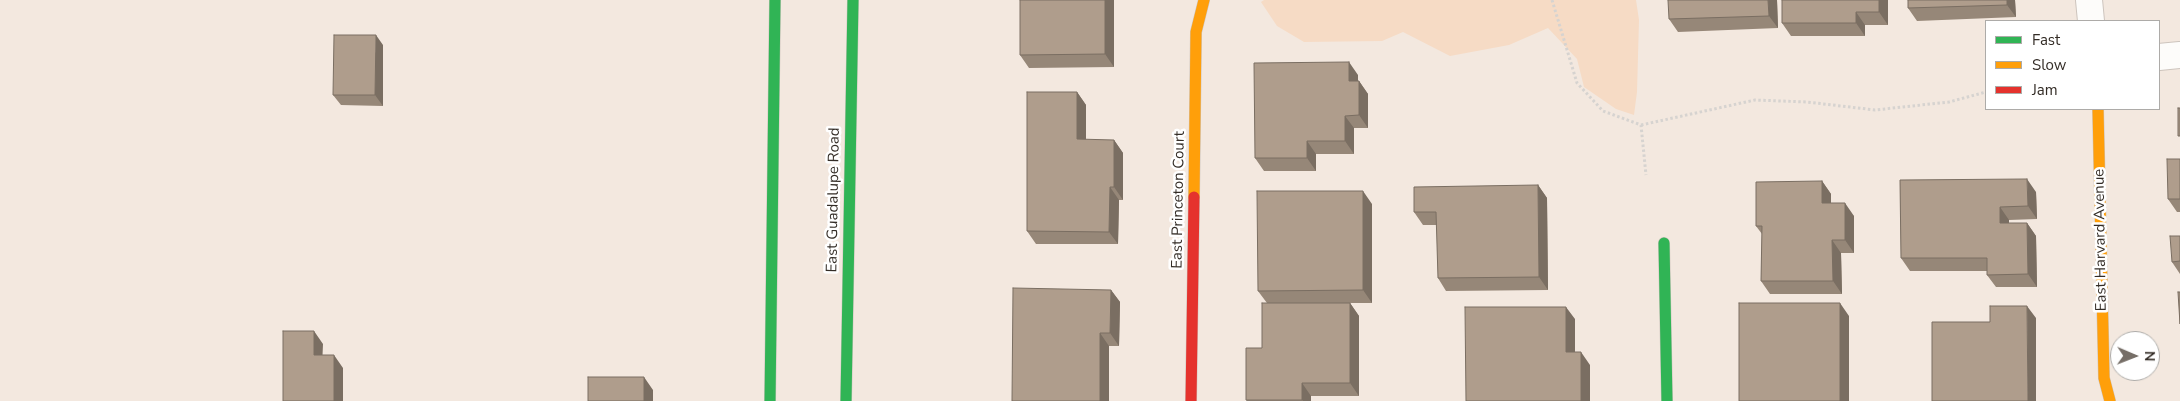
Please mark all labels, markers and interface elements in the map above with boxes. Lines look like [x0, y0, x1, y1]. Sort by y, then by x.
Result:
legend [1985, 20, 2160, 110]
text: Fast [2032, 30, 2060, 50]
text: Slow [2032, 55, 2066, 75]
text: Jam [2032, 80, 2058, 100]
street label: East Guadalupe Road [824, 127, 844, 273]
street label: East Princeton Court [1169, 131, 1189, 269]
street label: East Harvard Avenue [2091, 169, 2111, 311]
north arrow [2110, 331, 2160, 381]
text: N [2140, 351, 2159, 362]

